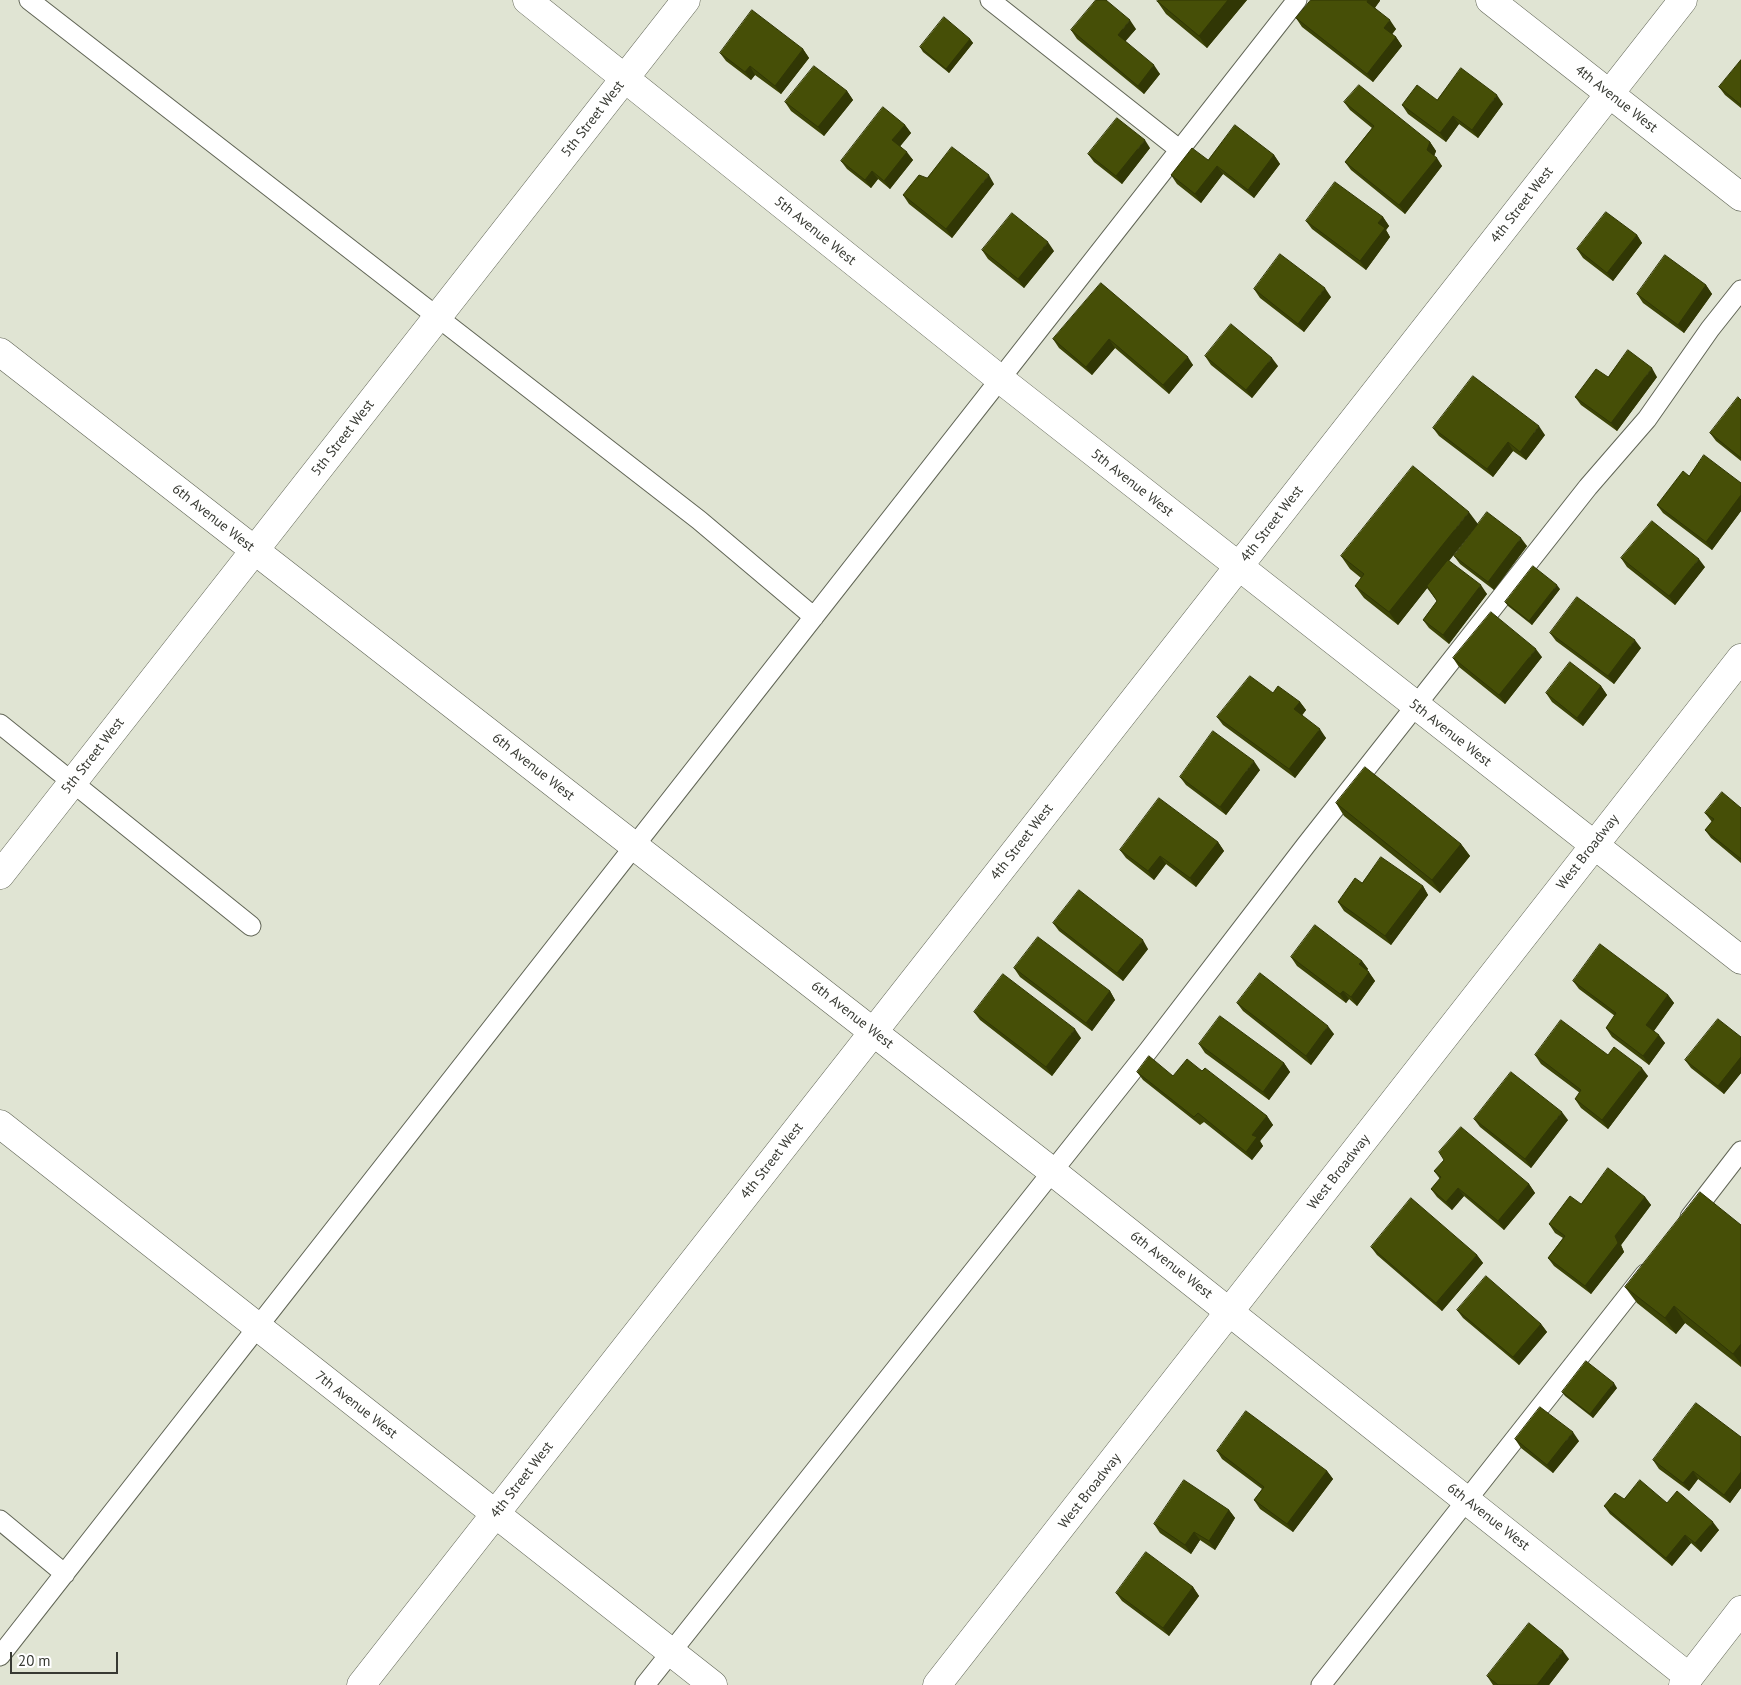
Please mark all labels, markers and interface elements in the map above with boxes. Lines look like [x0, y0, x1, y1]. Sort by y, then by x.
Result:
street label: 4th Avenue West [1571, 62, 1661, 136]
street label: 5th Street West [558, 78, 628, 160]
street label: 4th Street West [1487, 164, 1557, 246]
street label: 5th Avenue West [771, 193, 859, 269]
street label: 5th Street West [308, 397, 378, 479]
street label: 5th Avenue West [1087, 446, 1177, 520]
street label: 6th Avenue West [168, 481, 258, 555]
street label: 4th Street West [1237, 483, 1307, 565]
street label: 5th Avenue West [1405, 696, 1495, 770]
street label: 5th Street West [58, 715, 128, 797]
street label: 6th Avenue West [488, 730, 578, 804]
street label: 4th Street West [987, 801, 1057, 883]
street label: West Broadway [1553, 811, 1623, 893]
street label: 6th Avenue West [807, 978, 897, 1052]
street label: 4th Street West [737, 1120, 807, 1202]
street label: West Broadway [1304, 1131, 1374, 1213]
street label: 6th Avenue West [1126, 1228, 1216, 1302]
street label: 7th Avenue West [312, 1368, 400, 1442]
street label: 4th Street West [487, 1439, 557, 1521]
street label: West Broadway [1055, 1450, 1125, 1532]
street label: 6th Avenue West [1443, 1480, 1533, 1554]
scale bar [12, 1642, 120, 1674]
text: 20 m [18, 1651, 51, 1670]

